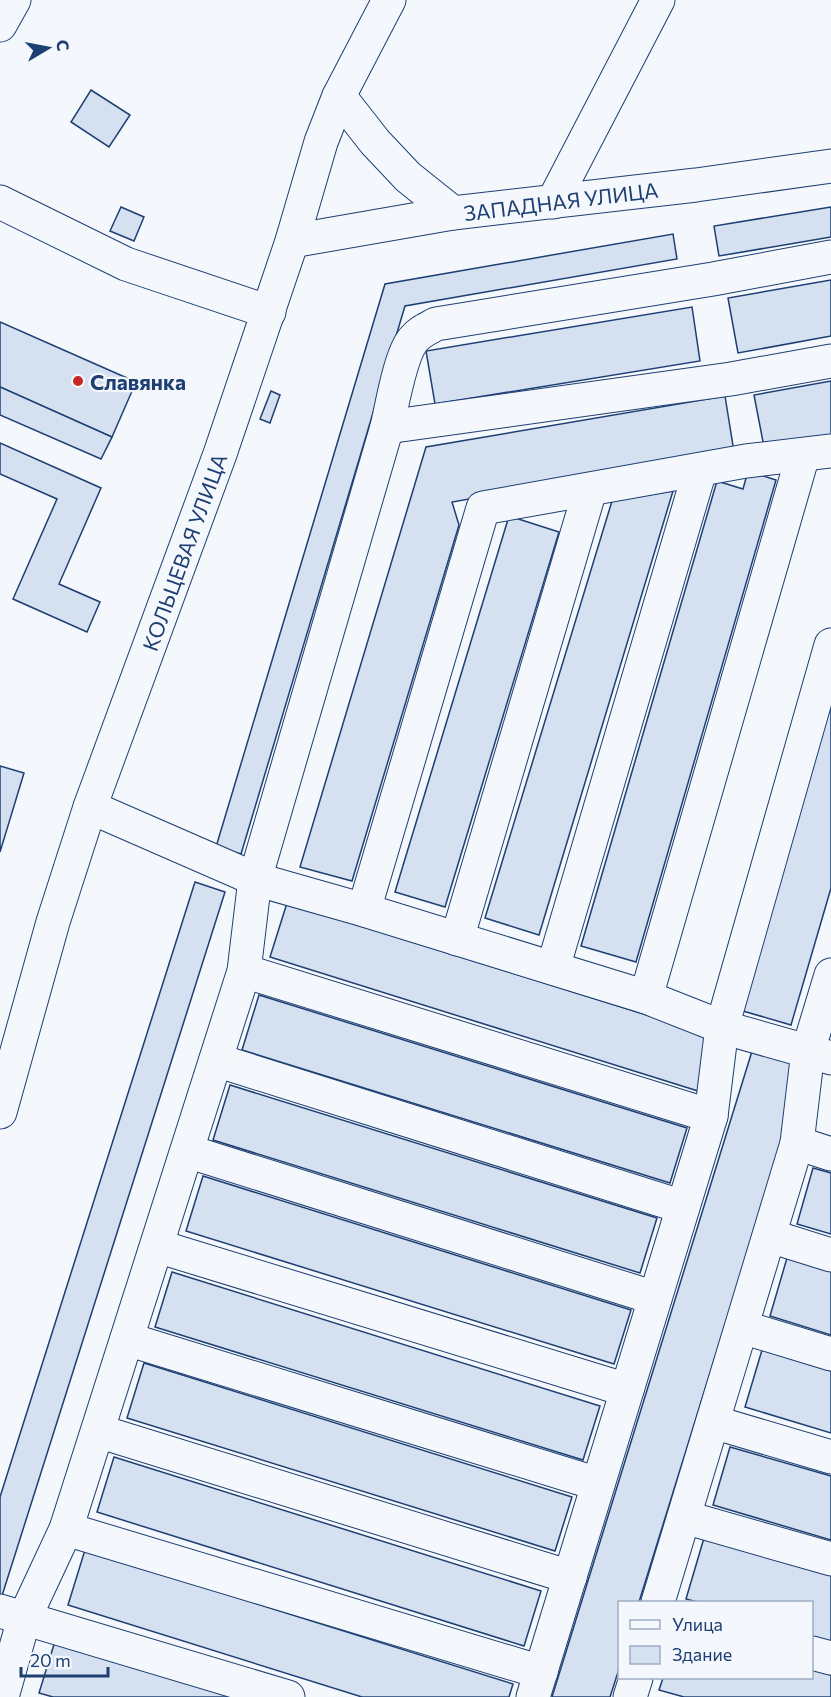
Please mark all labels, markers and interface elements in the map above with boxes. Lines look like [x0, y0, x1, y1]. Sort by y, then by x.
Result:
north arrow [18, 18, 78, 78]
text: С [53, 38, 74, 52]
street label: ЗАПАДНАЯ УЛИЦА [462, 177, 660, 225]
place label: Славянка [90, 369, 186, 394]
marker: Славянка [71, 374, 85, 388]
street label: КОЛЬЦЕВАЯ УЛИЦА [137, 450, 231, 654]
legend [618, 1601, 813, 1679]
text: Улица [672, 1613, 723, 1635]
scale bar [21, 1640, 108, 1678]
text: Здание [672, 1643, 732, 1665]
text: 20 m [30, 1649, 71, 1671]

